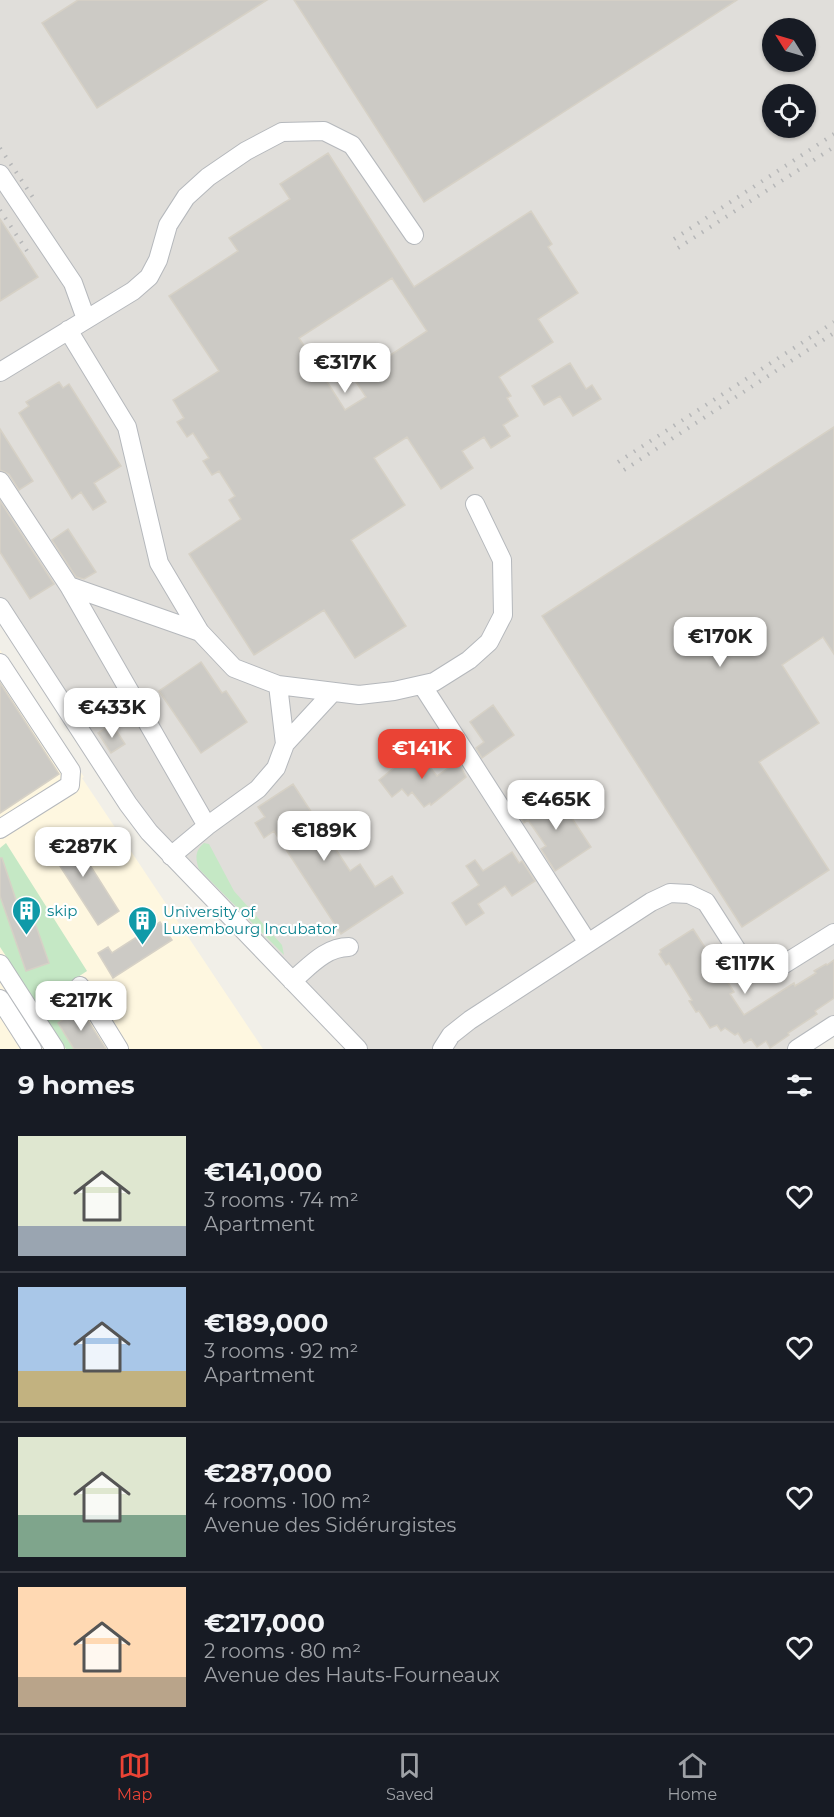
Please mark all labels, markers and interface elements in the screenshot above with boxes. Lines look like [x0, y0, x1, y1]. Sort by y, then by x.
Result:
north arrow [762, 18, 816, 72]
map controls [762, 18, 816, 138]
button: locate [762, 84, 816, 138]
pin: €317K [303, 343, 387, 394]
text: €317K [313, 350, 377, 374]
pin: €170K [678, 617, 762, 668]
text: €170K [688, 624, 752, 648]
pin: €433K [70, 688, 154, 739]
text: €433K [78, 695, 146, 719]
pin: €141K [380, 729, 464, 780]
text: €141K [392, 736, 452, 760]
pin: €465K [514, 780, 598, 831]
text: €465K [521, 787, 591, 811]
pin: €189K [282, 811, 366, 862]
text: €189K [292, 818, 357, 842]
pin: €287K [41, 827, 125, 878]
text: €287K [49, 834, 117, 858]
building icon: skip [10, 894, 42, 936]
place label: skip [47, 901, 78, 920]
place label: University of Luxembourg Incubator [163, 902, 338, 938]
building icon: University of Luxembourg Incubator [126, 904, 158, 946]
pin: €117K [703, 944, 787, 995]
text: €117K [715, 951, 775, 975]
pin: €217K [39, 981, 123, 1032]
text: €217K [50, 988, 113, 1012]
text: 9 homes [18, 1069, 135, 1101]
icon: filters [783, 1069, 816, 1102]
text: €141,000 [204, 1156, 322, 1188]
icon: home [66, 1160, 138, 1232]
icon: heart [783, 1180, 816, 1213]
text: 3 rooms · 74 m² [204, 1188, 359, 1212]
text: Apartment [204, 1212, 315, 1236]
text: €189,000 [204, 1307, 328, 1339]
icon: home [66, 1311, 138, 1383]
icon: heart [783, 1331, 816, 1364]
text: 3 rooms · 92 m² [204, 1339, 358, 1363]
text: Apartment [204, 1363, 315, 1387]
text: €287,000 [204, 1457, 332, 1489]
icon: home [66, 1461, 138, 1533]
icon: heart [783, 1481, 816, 1514]
text: 4 rooms · 100 m² [204, 1489, 371, 1513]
text: Avenue des Sidérurgistes [204, 1513, 456, 1537]
text: €217,000 [204, 1607, 325, 1639]
icon: home [66, 1611, 138, 1683]
icon: heart [783, 1631, 816, 1664]
text: 2 rooms · 80 m² [204, 1639, 361, 1663]
text: Avenue des Hauts-Fourneaux [204, 1663, 500, 1687]
tab: Map [117, 1749, 152, 1804]
tab: Saved [386, 1749, 434, 1804]
tab: Home [668, 1749, 717, 1804]

